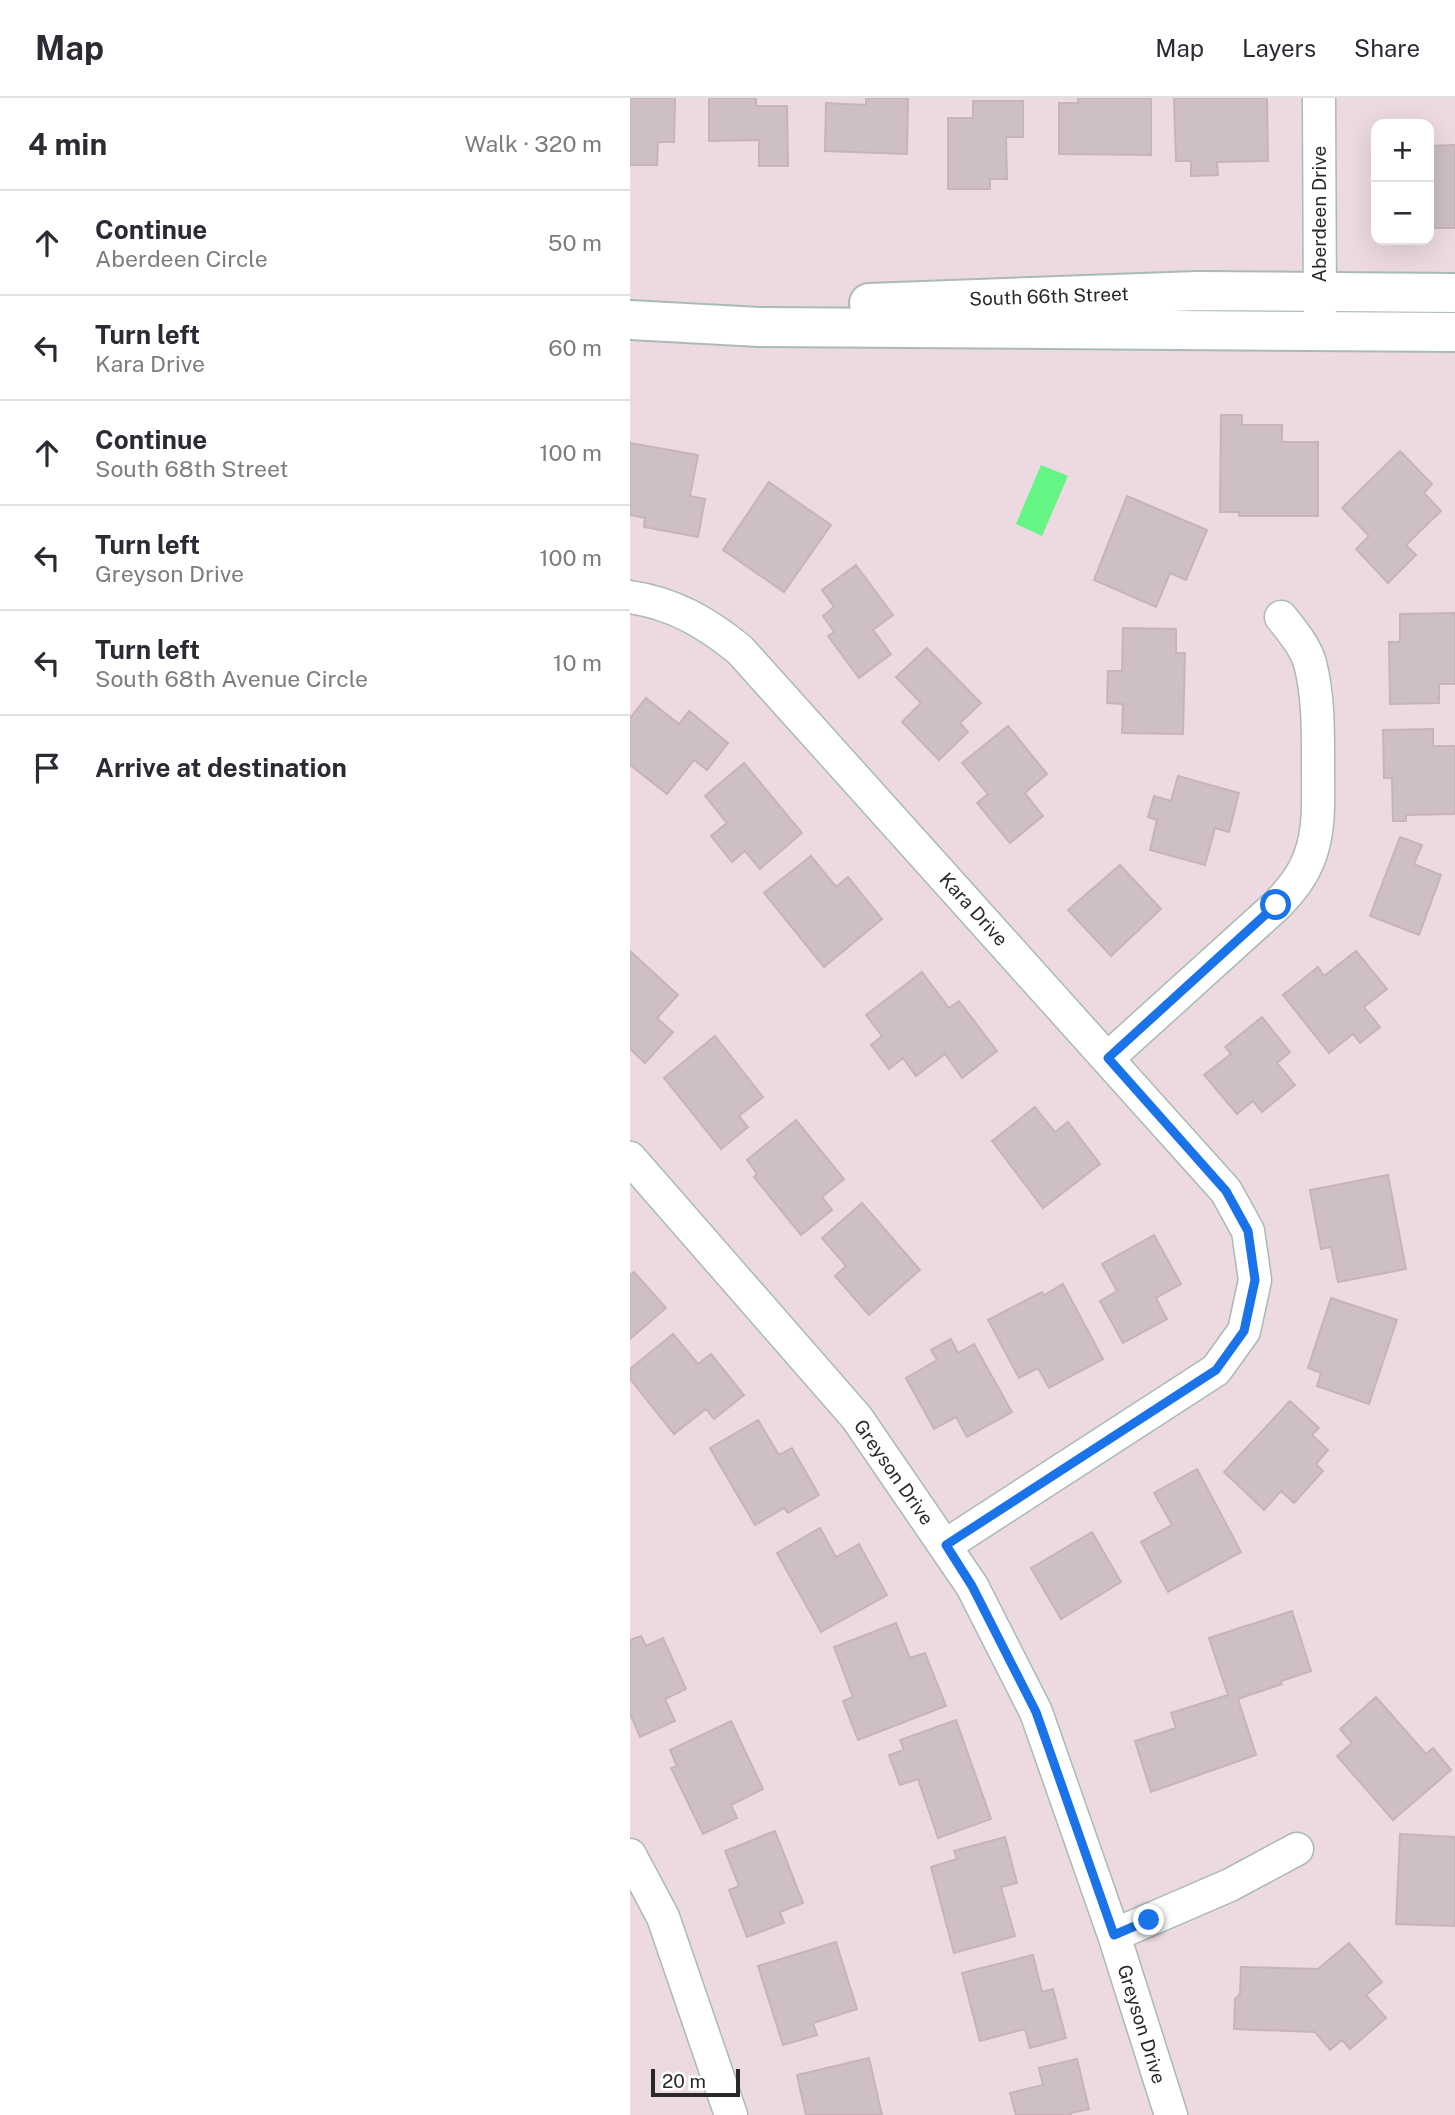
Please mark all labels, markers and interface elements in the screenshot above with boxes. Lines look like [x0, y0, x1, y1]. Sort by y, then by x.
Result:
text: Map [35, 29, 104, 67]
text: Map [1155, 34, 1204, 62]
text: Layers [1242, 34, 1316, 62]
text: Share [1354, 34, 1420, 62]
map controls [1371, 119, 1434, 245]
button: + [1371, 119, 1434, 182]
text: 4 min [28, 126, 107, 162]
text: Walk · 320 m [465, 130, 602, 157]
street label: Aberdeen Drive [1308, 146, 1330, 282]
button: − [1371, 182, 1434, 245]
text: Continue [95, 214, 207, 245]
icon: ahead [28, 224, 66, 262]
text: 50 m [548, 229, 602, 256]
text: Aberdeen Circle [95, 245, 268, 272]
street label: South 66th Street [969, 282, 1129, 310]
text: Turn left [95, 319, 200, 350]
icon: left [28, 329, 66, 367]
text: 60 m [548, 334, 602, 361]
text: Kara Drive [95, 350, 205, 377]
text: Continue [95, 424, 207, 455]
icon: ahead [28, 434, 66, 472]
text: 100 m [539, 439, 602, 466]
text: South 68th Street [95, 455, 289, 482]
text: Turn left [95, 529, 200, 560]
icon: left [28, 539, 66, 577]
text: 100 m [539, 544, 602, 571]
text: Greyson Drive [95, 560, 244, 587]
text: Turn left [95, 634, 200, 665]
icon: left [28, 644, 66, 682]
text: 10 m [553, 649, 602, 676]
text: South 68th Avenue Circle [95, 665, 368, 692]
icon: arrive [28, 749, 66, 787]
text: Arrive at destination [95, 752, 347, 783]
street label: Kara Drive [935, 868, 1013, 950]
route start [1260, 889, 1291, 920]
street label: Greyson Drive [850, 1415, 938, 1529]
route end [1133, 1904, 1164, 1935]
street label: Greyson Drive [1113, 1962, 1171, 2086]
scale bar [651, 2066, 740, 2098]
text: 20 m [662, 2070, 706, 2092]

